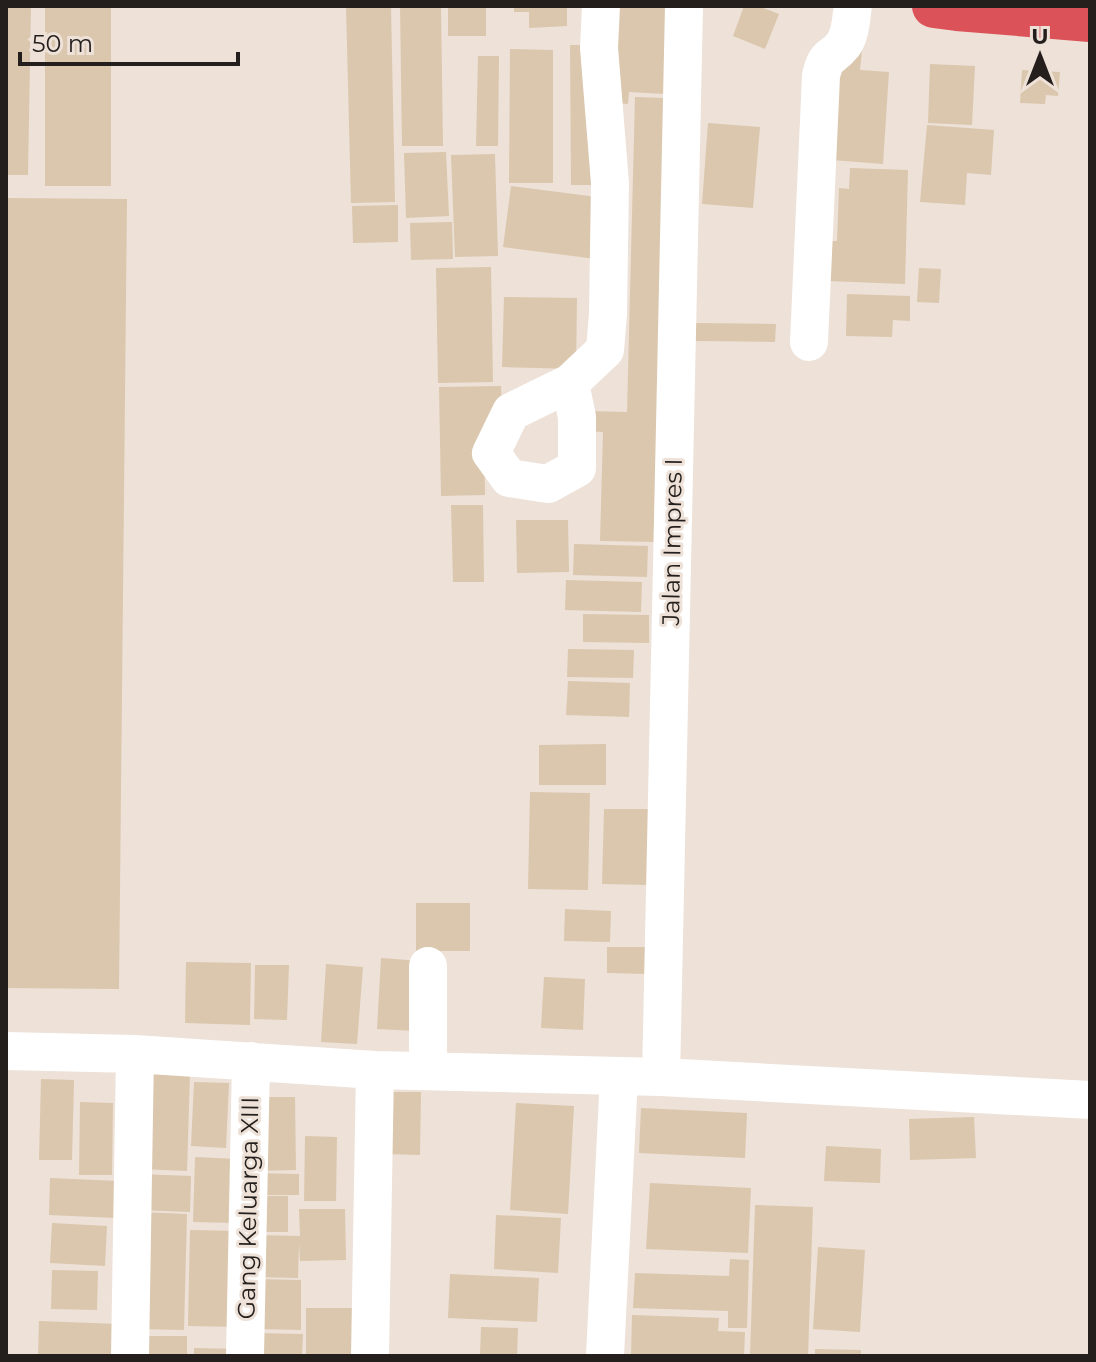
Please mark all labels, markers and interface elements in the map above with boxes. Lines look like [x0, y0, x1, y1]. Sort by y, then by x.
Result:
scale bar [20, 16, 238, 66]
north arrow [1000, 16, 1080, 96]
text: U [1031, 23, 1049, 50]
text: 50 m [32, 29, 93, 58]
street label: Jalan Impres I [656, 458, 688, 627]
street label: Gang Keluarga XIII [232, 1096, 264, 1320]

